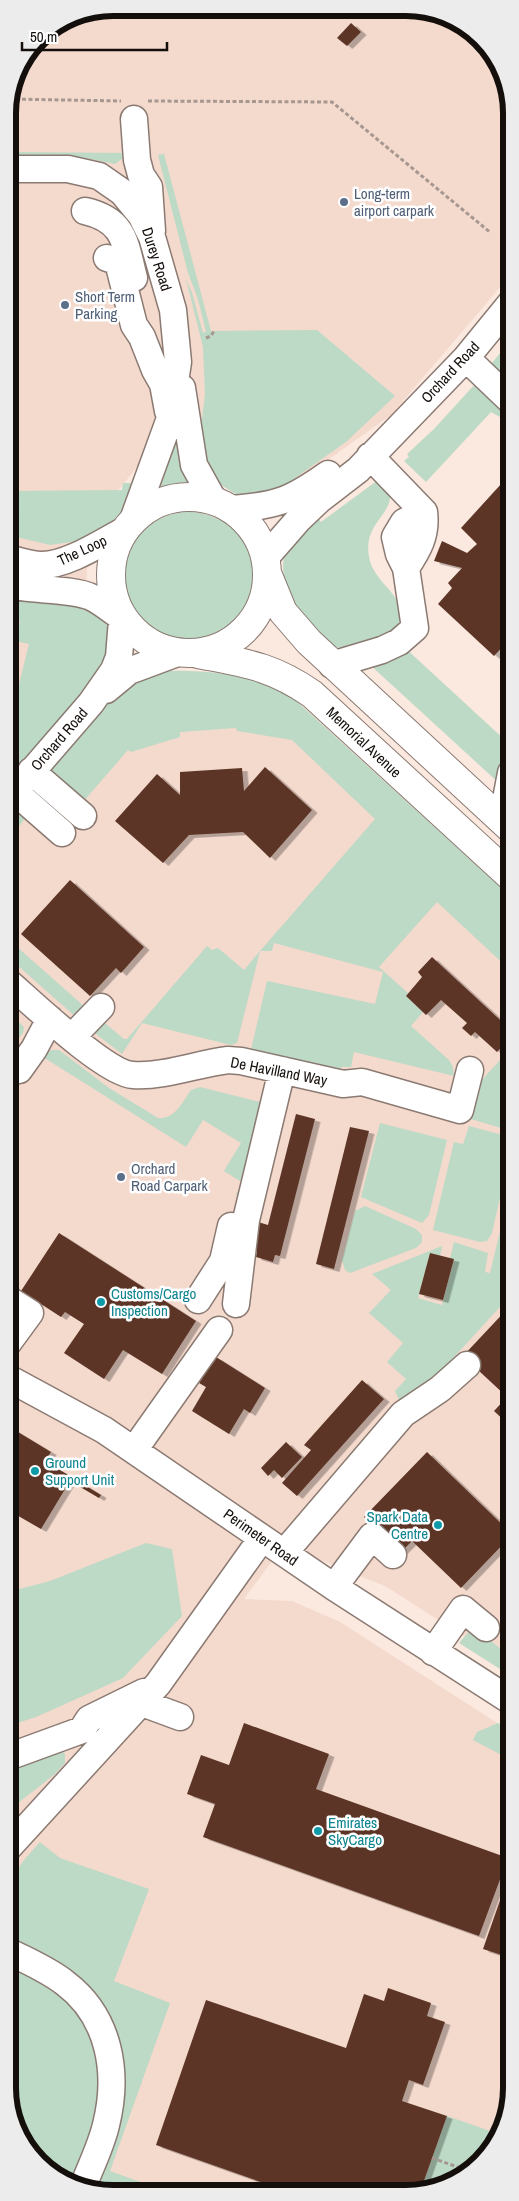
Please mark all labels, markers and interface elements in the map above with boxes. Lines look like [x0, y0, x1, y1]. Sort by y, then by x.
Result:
scale bar [22, 20, 168, 52]
text: 50 m [30, 26, 57, 47]
place label: Long-term airport carpark [354, 183, 435, 221]
marker: Long-term airport carpark [338, 196, 350, 208]
street label: Durey Road [137, 225, 177, 293]
place label: Short Term Parking [75, 286, 135, 324]
marker: Short Term Parking [59, 299, 71, 311]
street label: Orchard Road [416, 337, 484, 407]
street label: The Loop [54, 529, 110, 571]
street label: Memorial Avenue [322, 702, 406, 782]
street label: Orchard Road [26, 703, 92, 775]
street label: De Havilland Way [229, 1051, 330, 1091]
place label: Orchard Road Carpark [131, 1158, 208, 1196]
marker: Orchard Road Carpark [115, 1171, 127, 1183]
place label: Customs/Cargo Inspection [111, 1283, 197, 1321]
marker: Customs/Cargo Inspection [95, 1296, 107, 1308]
place label: Ground Support Unit [45, 1452, 115, 1490]
marker: Ground Support Unit [29, 1465, 41, 1477]
street label: Perimeter Road [219, 1503, 303, 1571]
place label: Spark Data Centre [366, 1506, 428, 1544]
marker: Spark Data Centre [432, 1519, 444, 1531]
place label: Emirates SkyCargo [328, 1812, 382, 1850]
marker: Emirates SkyCargo [312, 1825, 324, 1837]

